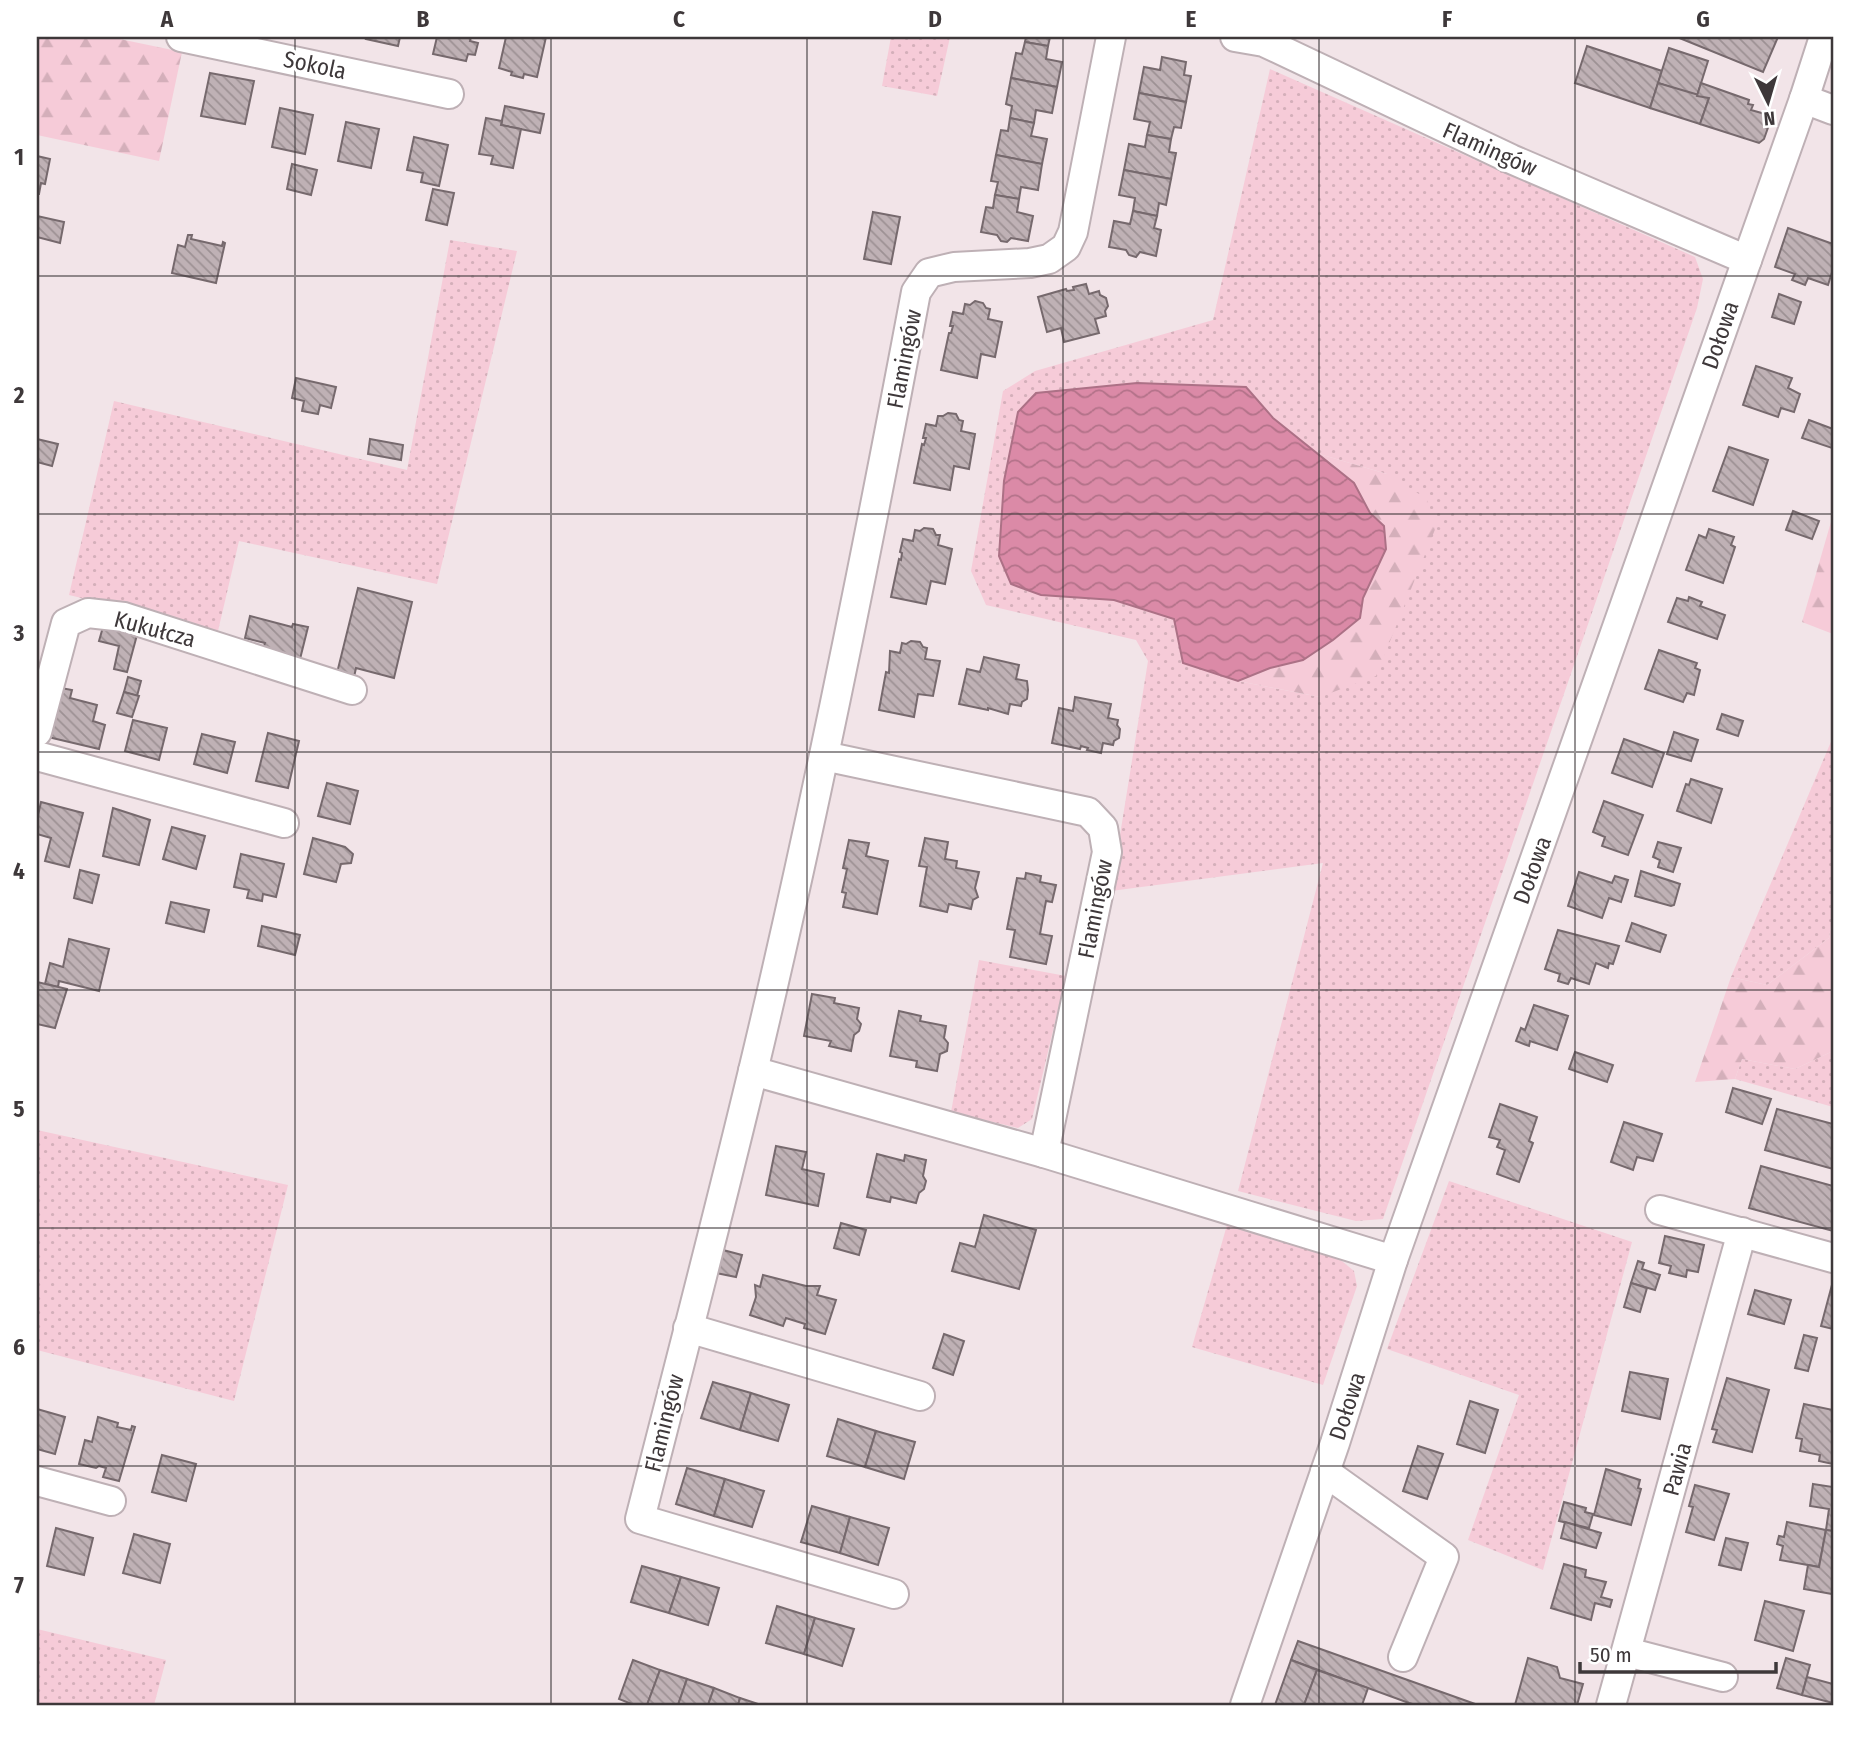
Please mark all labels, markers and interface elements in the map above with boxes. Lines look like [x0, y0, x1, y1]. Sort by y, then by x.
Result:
text: A [160, 5, 174, 33]
text: B [417, 5, 430, 33]
text: C [673, 5, 685, 33]
text: D [928, 5, 942, 33]
text: E [1186, 5, 1197, 33]
text: F [1442, 5, 1452, 33]
text: G [1696, 5, 1710, 33]
street label: Sokola [281, 45, 349, 85]
north arrow [1734, 66, 1804, 136]
text: N [1763, 106, 1776, 130]
street label: Flamingów [1438, 116, 1542, 182]
text: 1 [14, 143, 24, 171]
street label: Dołowa [1695, 297, 1745, 373]
street label: Flamingów [881, 307, 927, 411]
text: 2 [13, 381, 25, 409]
street label: Kukułcza [111, 605, 199, 653]
text: 3 [13, 619, 25, 647]
street label: Dołowa [1507, 832, 1557, 908]
text: 4 [13, 857, 25, 885]
street label: Flamingów [1072, 857, 1118, 961]
text: 5 [13, 1095, 25, 1123]
text: 6 [13, 1333, 25, 1361]
street label: Dołowa [1323, 1368, 1371, 1444]
street label: Flamingów [638, 1371, 690, 1475]
street label: Pawia [1656, 1439, 1698, 1499]
text: 7 [14, 1571, 24, 1599]
scale bar [1580, 1630, 1776, 1674]
text: 50 m [1590, 1642, 1632, 1668]

